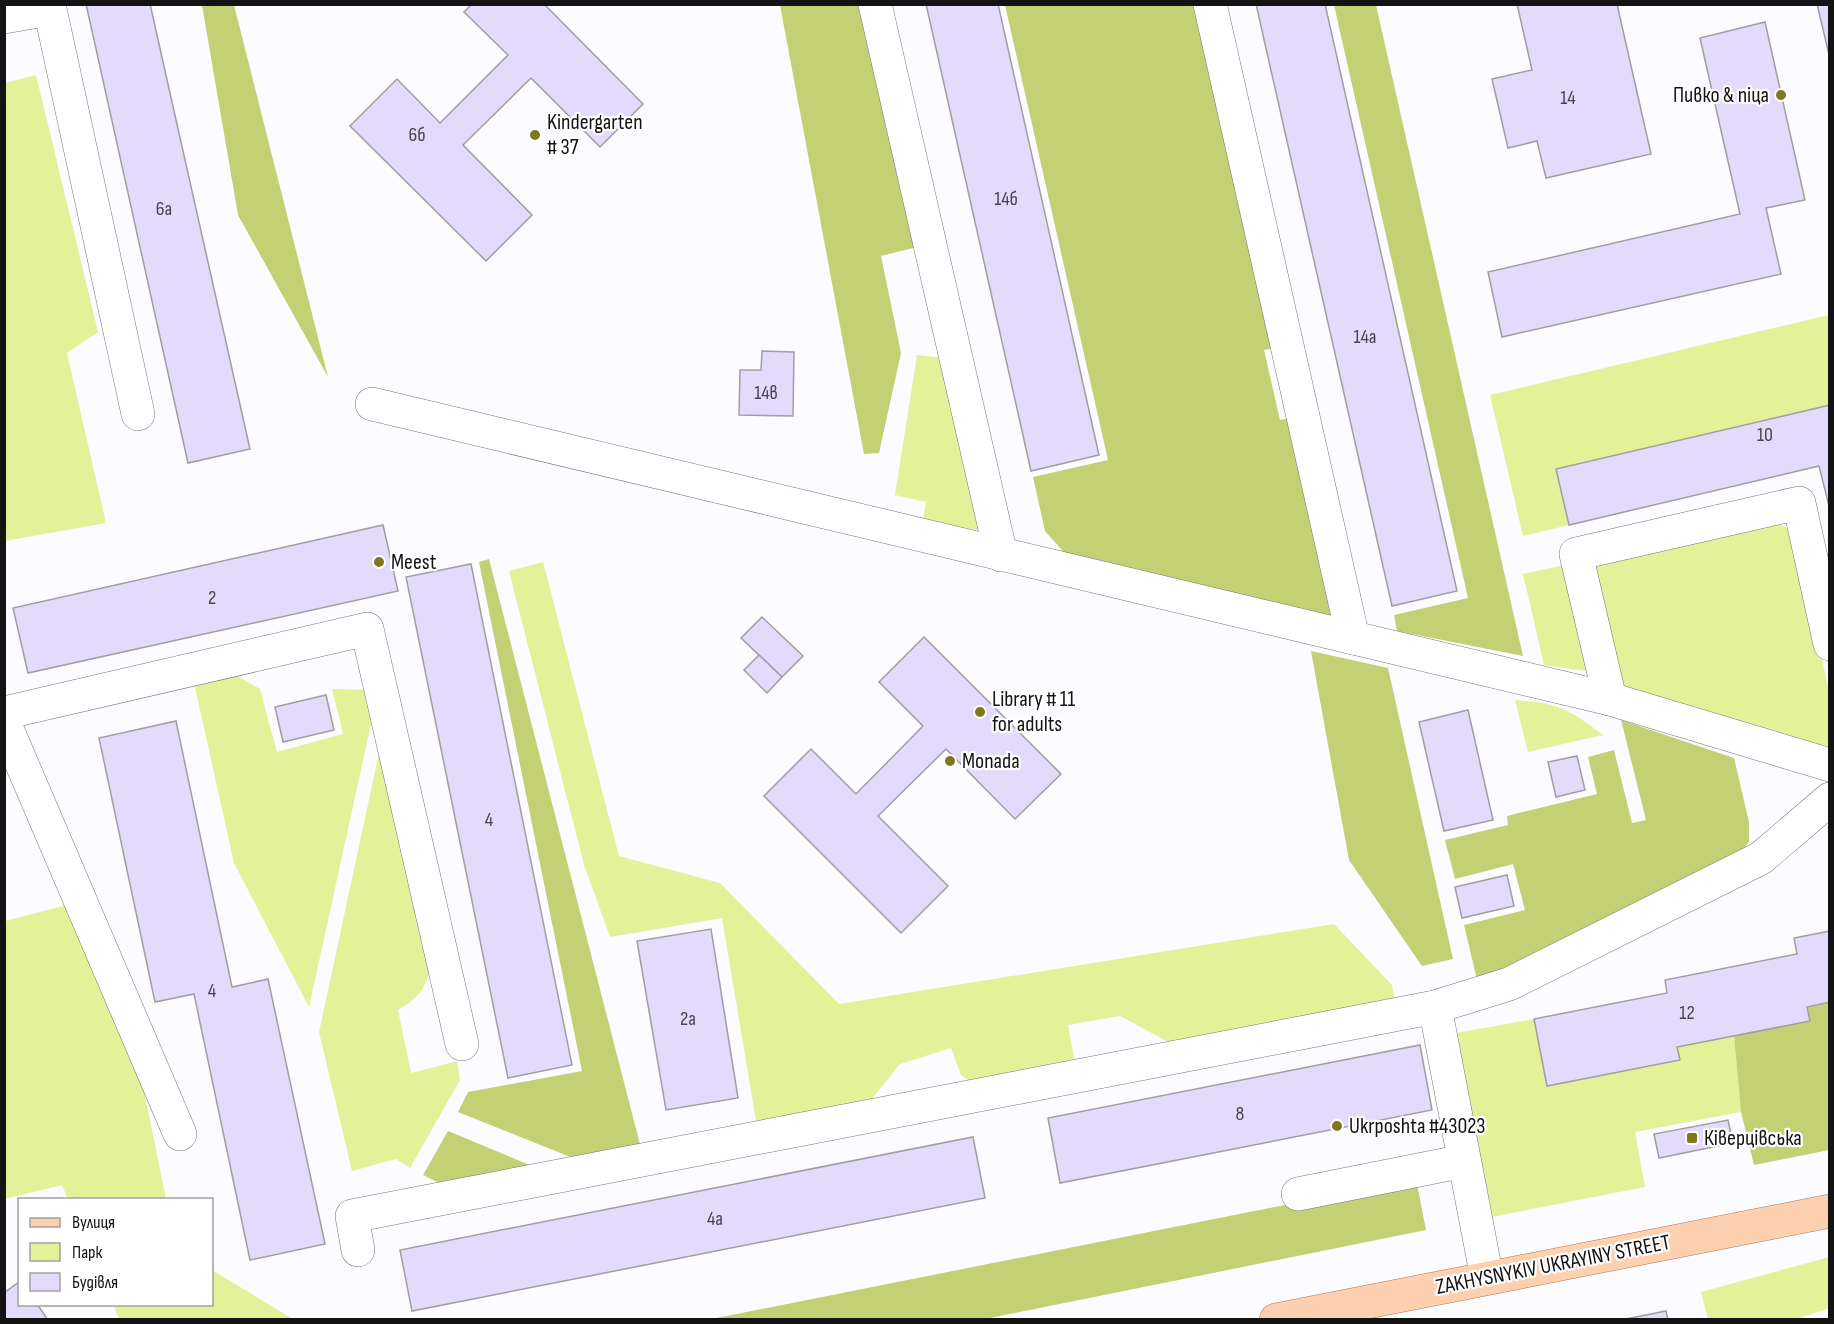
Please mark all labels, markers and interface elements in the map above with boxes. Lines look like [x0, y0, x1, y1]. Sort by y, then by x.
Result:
place label: Пивко & піца [1673, 82, 1769, 109]
house number: 14 [1560, 86, 1576, 110]
marker: Пивко & піца [1774, 88, 1788, 102]
place label: Kindergarten # 37 [547, 109, 643, 161]
house number: 6б [408, 123, 426, 147]
marker: Kindergarten # 37 [528, 128, 542, 142]
house number: 14б [994, 187, 1018, 211]
house number: 6а [156, 197, 172, 221]
house number: 14а [1353, 325, 1377, 349]
house number: 14в [754, 381, 778, 405]
house number: 10 [1757, 423, 1773, 447]
place label: Meest [391, 549, 437, 576]
marker: Meest [372, 555, 386, 569]
house number: 2 [208, 586, 216, 610]
place label: Library # 11 for adults [992, 686, 1075, 738]
marker: Library # 11 for adults [973, 705, 987, 719]
place label: Monada [962, 748, 1020, 775]
marker: Monada [943, 754, 957, 768]
house number: 4 [485, 808, 493, 832]
house number: 4 [208, 979, 216, 1003]
house number: 12 [1679, 1001, 1695, 1025]
house number: 2а [680, 1007, 696, 1031]
house number: 8 [1236, 1102, 1244, 1126]
place label: Ukrposhta #43023 [1349, 1113, 1486, 1140]
marker: Ukrposhta #43023 [1330, 1119, 1344, 1133]
place label: Ківерцівська [1704, 1125, 1802, 1152]
marker: Ківерцівська [1685, 1131, 1699, 1145]
legend [18, 1198, 213, 1306]
house number: 4а [707, 1207, 723, 1231]
text: Вулиця [72, 1212, 115, 1233]
street label: ZAKHYSNYKIV UKRAYINY STREET [1433, 1229, 1673, 1301]
text: Парк [72, 1242, 103, 1263]
text: Будівля [72, 1272, 118, 1293]

